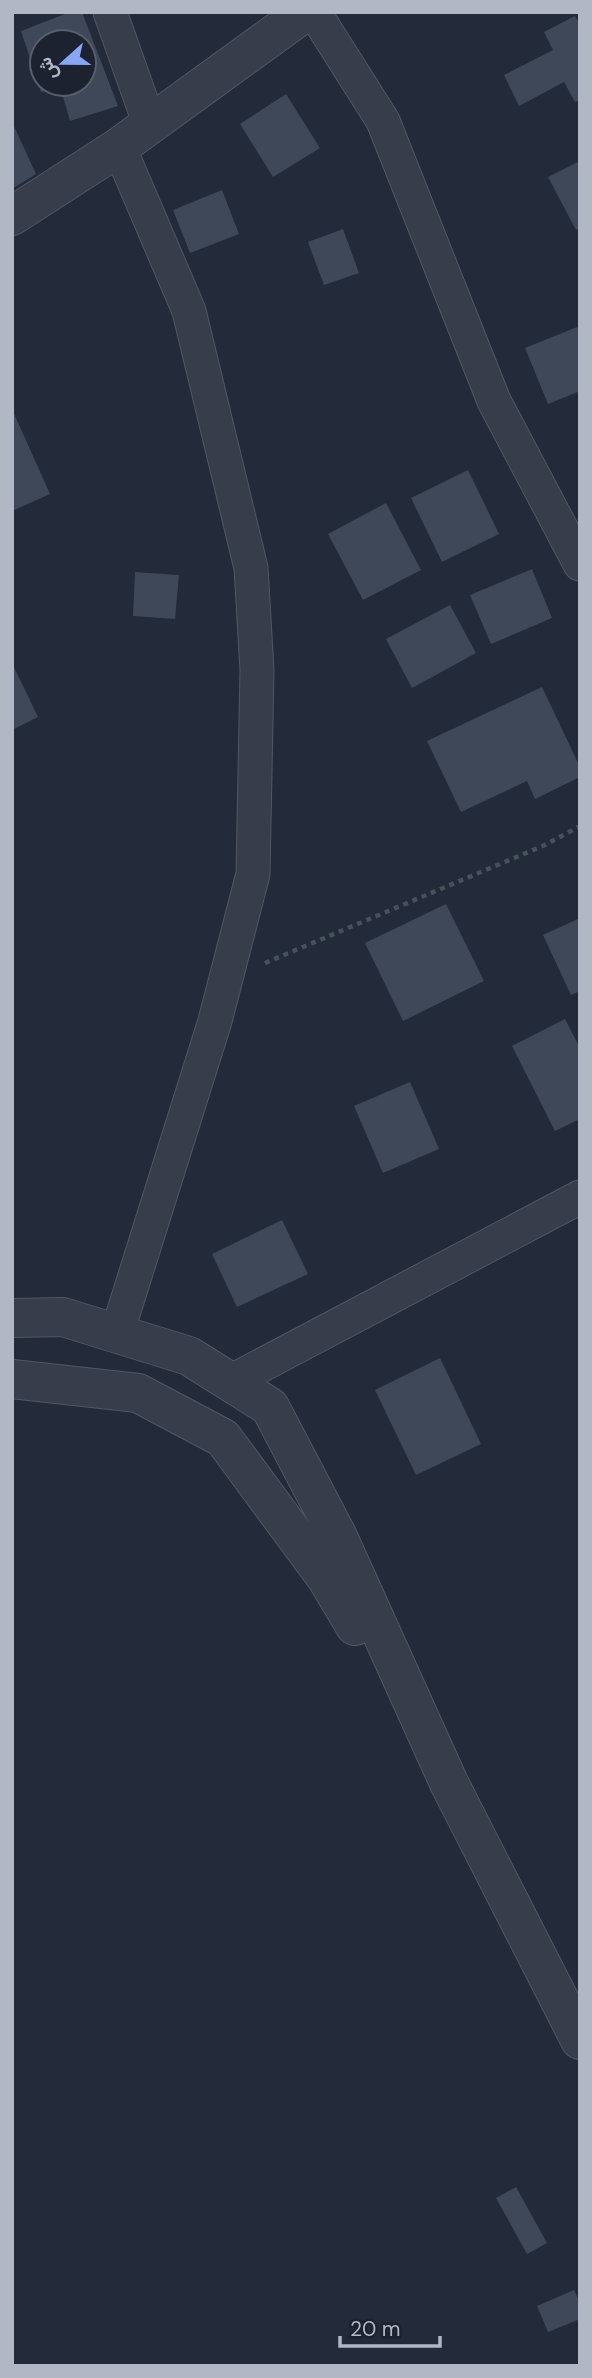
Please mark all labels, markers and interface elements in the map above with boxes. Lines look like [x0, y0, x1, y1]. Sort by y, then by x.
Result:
north arrow [28, 28, 98, 98]
text: ش [32, 54, 63, 84]
scale bar [340, 2304, 440, 2348]
text: 20 m [350, 2315, 401, 2343]

